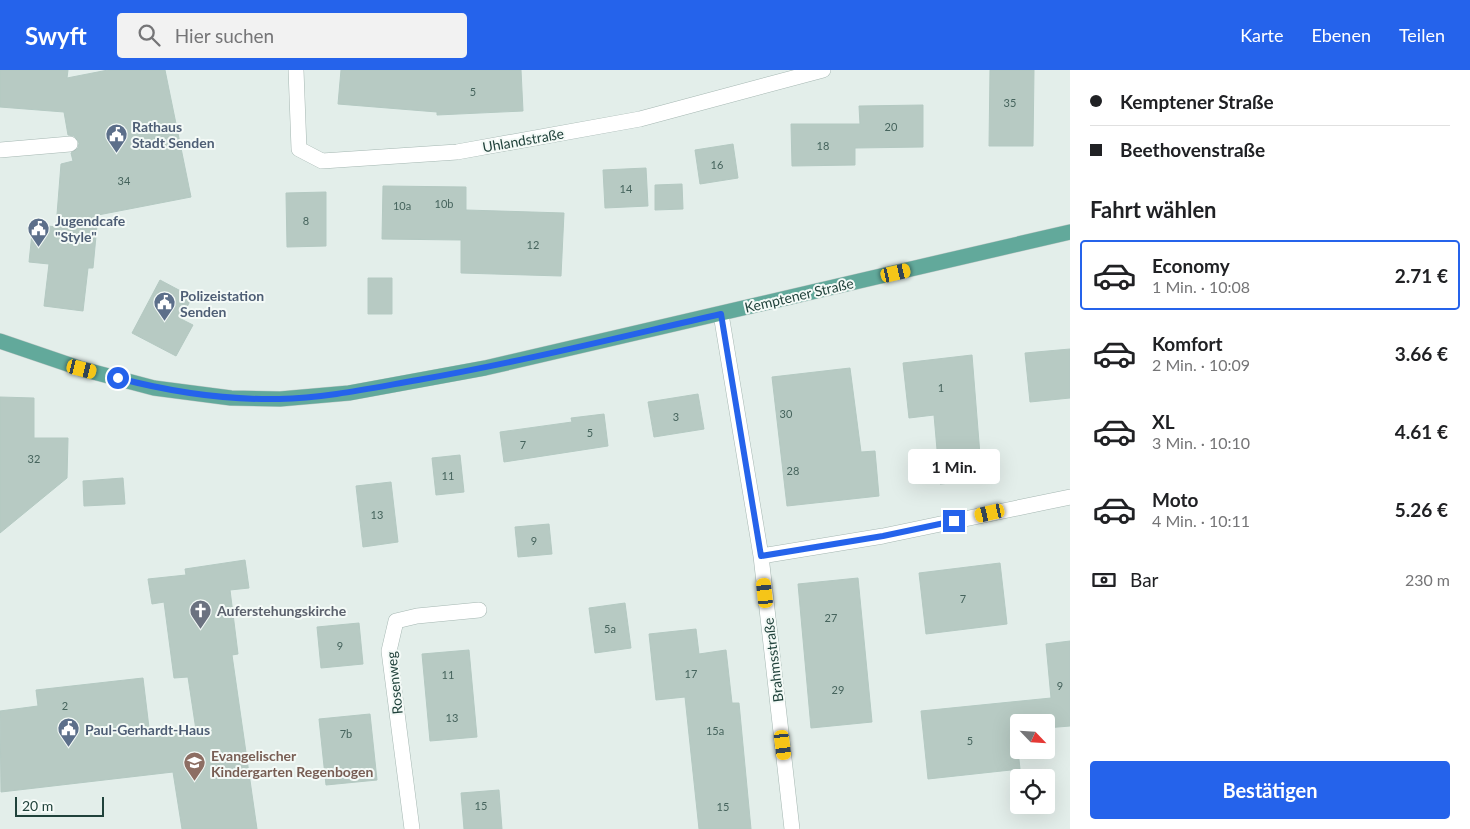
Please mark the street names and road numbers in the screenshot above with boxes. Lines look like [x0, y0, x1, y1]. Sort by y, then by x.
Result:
street label: Uhlandstraße [481, 124, 565, 156]
street label: Kemptener Straße [743, 274, 855, 316]
street label: Brahmsstraße [759, 617, 787, 703]
street label: Rosenweg [382, 651, 406, 715]

